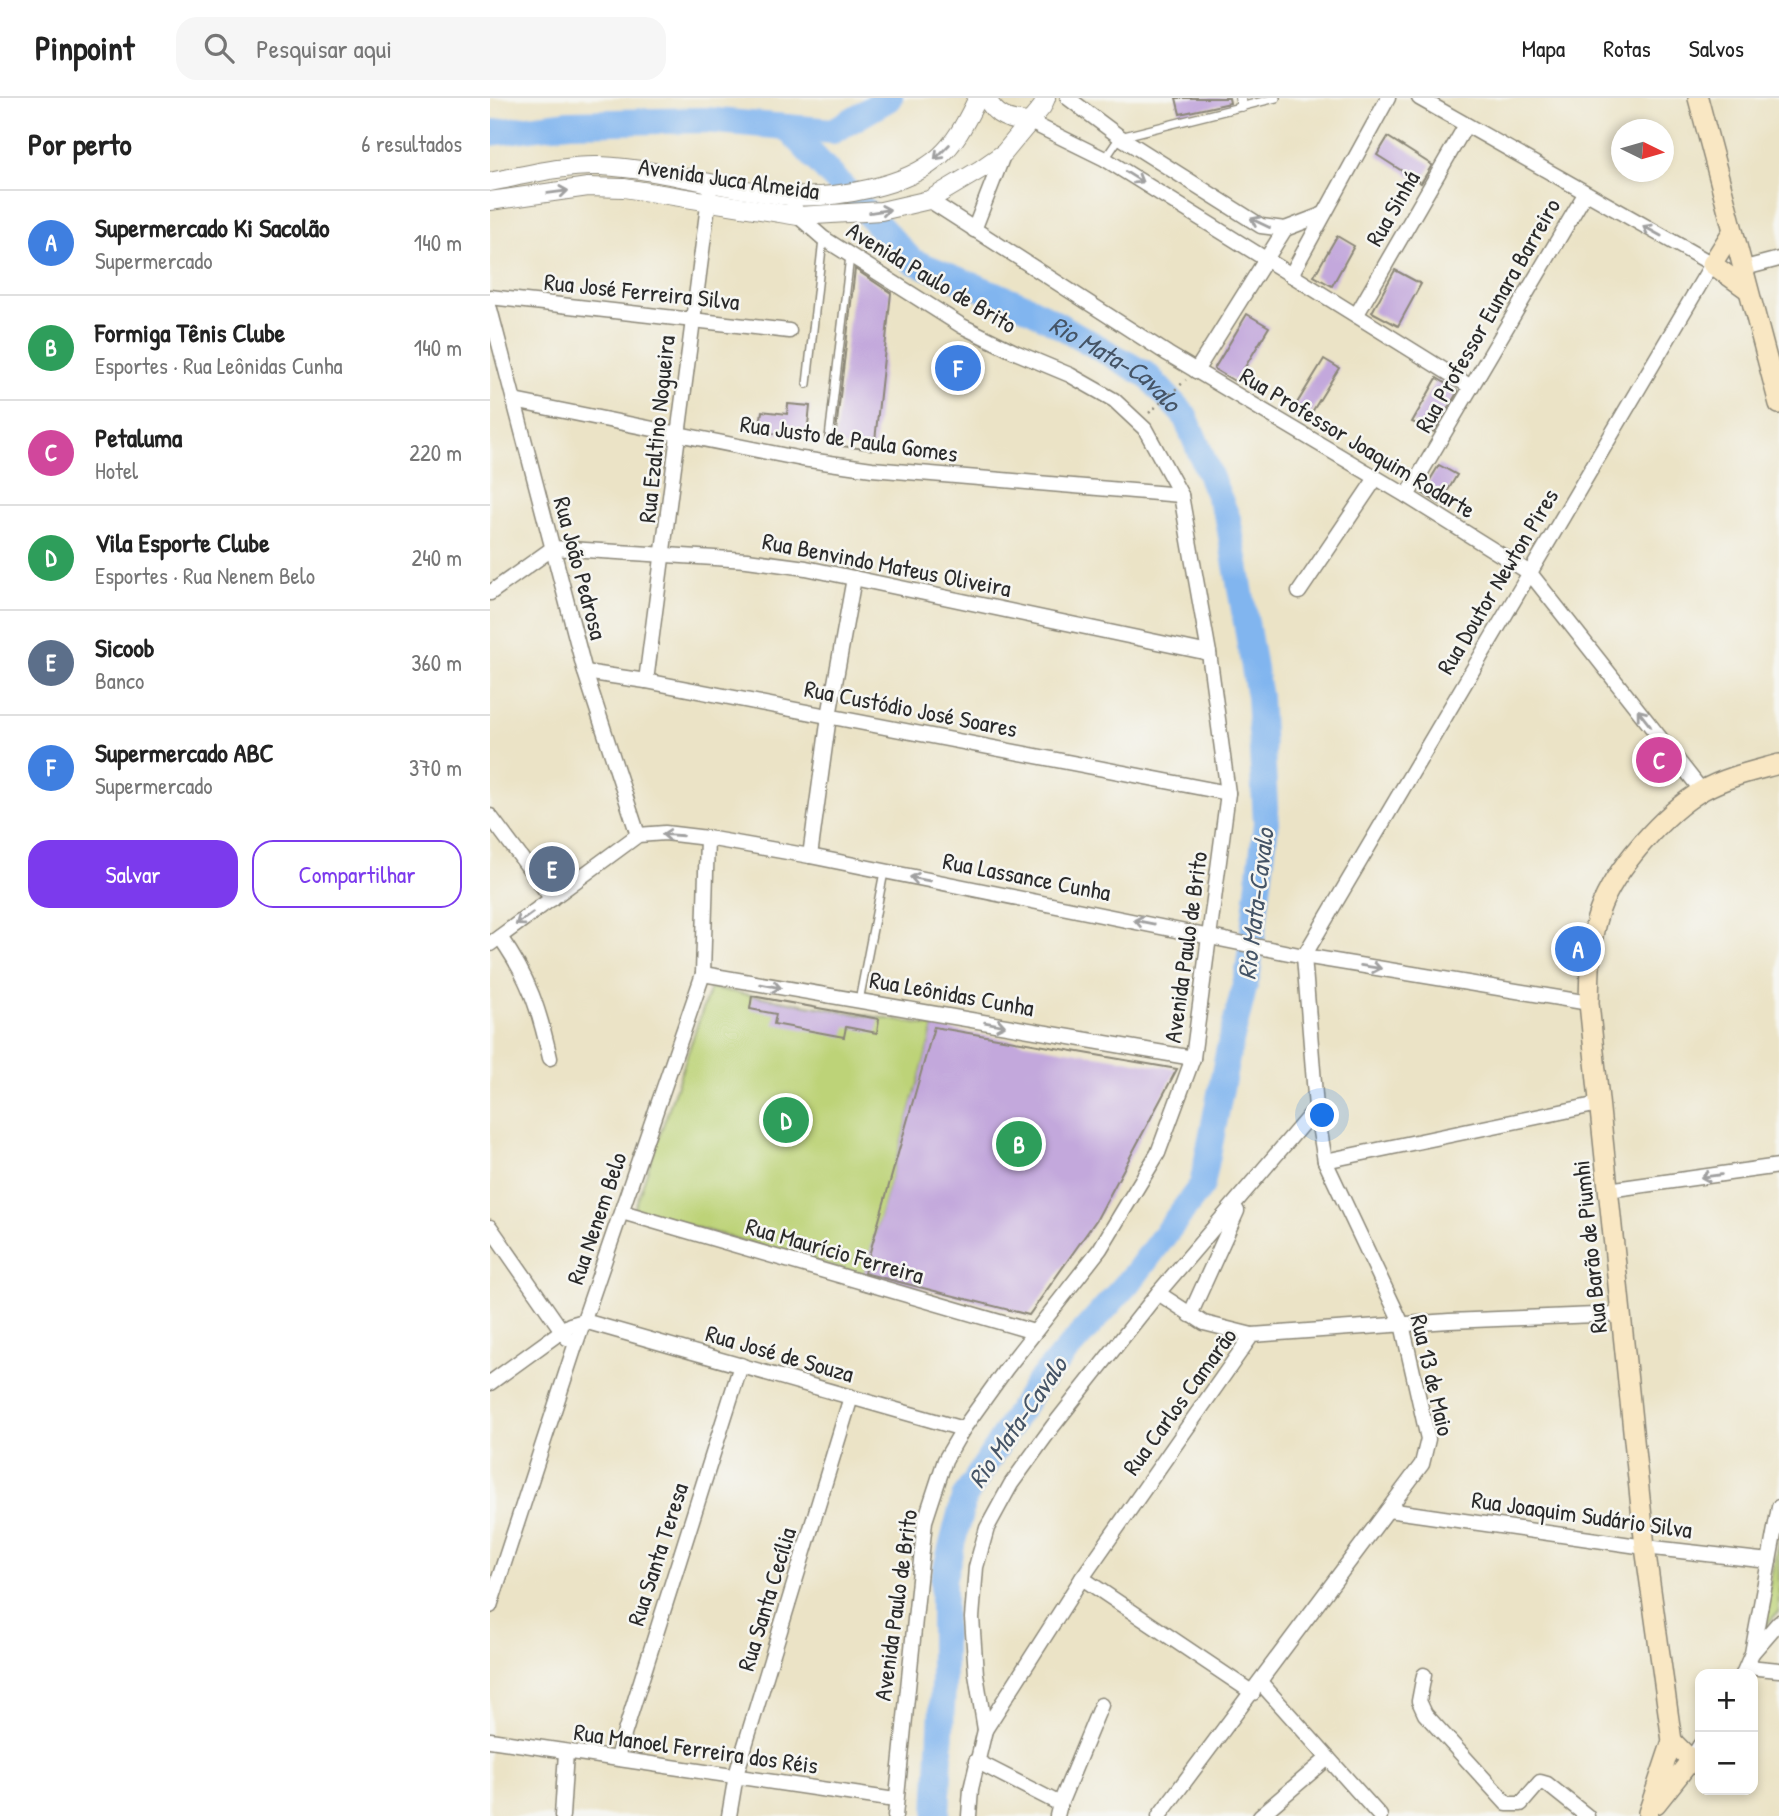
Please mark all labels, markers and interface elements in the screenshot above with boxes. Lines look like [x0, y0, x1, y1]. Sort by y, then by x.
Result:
search box [176, 17, 666, 80]
text: Pinpoint [35, 26, 134, 70]
icon: search [200, 29, 238, 67]
text: Pesquisar aqui [256, 31, 392, 66]
text: Mapa [1522, 32, 1565, 64]
text: Rotas [1603, 32, 1651, 64]
text: Salvos [1689, 32, 1744, 64]
north arrow [1611, 119, 1674, 182]
text: Por perto [28, 124, 132, 164]
text: 6 resultados [361, 128, 462, 159]
one-way arrow [934, 143, 951, 160]
street label: Avenida Juca Almeida [637, 149, 821, 207]
street label: Rua Sinhá [1358, 164, 1426, 252]
one-way arrow [1123, 170, 1143, 184]
one-way arrow [546, 185, 568, 198]
street label: Rua Professor Eunara Barreiro [1407, 192, 1567, 438]
one-way arrow [868, 204, 891, 217]
text: Supermercado Ki Sacolão [95, 210, 329, 245]
street label: Avenida Paulo de Brito [841, 214, 1023, 340]
one-way arrow [1250, 216, 1271, 230]
one-way arrow [1642, 224, 1663, 237]
text: A [45, 227, 57, 258]
text: 140 m [414, 227, 462, 258]
text: Supermercado [95, 245, 212, 276]
street label: Rua José Ferreira Silva [543, 265, 741, 317]
water label: Rio Mata-Cavalo [1044, 306, 1191, 420]
text: Formiga Tênis Clube [95, 315, 285, 350]
text: B [45, 332, 57, 363]
text: 140 m [414, 332, 462, 363]
street label: Rua Ezaltino Nogueira [630, 334, 682, 524]
pin: F [935, 342, 981, 394]
text: Esportes · Rua Leônidas Cunha [95, 350, 343, 381]
street label: Rua Professor Joaquim Rodarte [1234, 359, 1482, 525]
street label: Rua Justo de Paula Gomes [738, 407, 960, 469]
text: Petaluma [95, 420, 182, 455]
text: C [45, 437, 57, 468]
text: 220 m [409, 437, 462, 468]
text: Hotel [95, 455, 138, 486]
street label: Rua Doutor Newton Pires [1429, 482, 1565, 680]
street label: Rua João Pedrosa [547, 493, 615, 643]
street label: Rua Benvindo Mateus Oliveira [760, 524, 1014, 604]
text: Vila Esporte Clube [95, 525, 270, 560]
text: D [46, 542, 56, 573]
text: 240 m [411, 542, 462, 573]
text: Esportes · Rua Nenem Belo [95, 560, 315, 591]
text: Sicoob [95, 630, 155, 665]
text: E [46, 647, 56, 678]
text: 360 m [411, 647, 462, 678]
text: Banco [95, 665, 144, 696]
street label: Rua Custódio José Soares [802, 672, 1020, 744]
one-way arrow [1637, 709, 1652, 727]
pin: C [1636, 734, 1682, 786]
text: Supermercado ABC [95, 735, 274, 770]
text: F [47, 752, 55, 783]
text: 370 m [409, 752, 462, 783]
text: Supermercado [95, 770, 212, 801]
water label: Rio Mata-Cavalo [1228, 824, 1282, 981]
one-way arrow [661, 828, 684, 841]
button: Salvar [28, 840, 238, 908]
button: Compartilhar [252, 840, 462, 908]
pin: E [529, 843, 575, 895]
street label: Rua Lassance Cunha [941, 844, 1113, 908]
street label: Avenida Paulo de Brito [1156, 849, 1214, 1045]
one-way arrow [909, 872, 932, 885]
one-way arrow [515, 912, 534, 927]
one-way arrow [1133, 915, 1156, 928]
pin: A [1555, 923, 1601, 975]
one-way arrow [1360, 961, 1382, 974]
street label: Rua Leônidas Cunha [867, 963, 1037, 1023]
one-way arrow [759, 980, 782, 993]
one-way arrow [983, 1018, 1006, 1031]
pin: D [763, 1094, 809, 1146]
your location [1305, 1098, 1339, 1132]
pin: B [996, 1118, 1042, 1170]
street label: Rua Nenem Belo [558, 1147, 634, 1288]
street label: Rua Barão de Piumhi [1564, 1159, 1614, 1335]
one-way arrow [1701, 1169, 1723, 1182]
street label: Rua Maurício Ferreira [742, 1209, 928, 1291]
street label: Rua 13 de Maio [1404, 1311, 1463, 1439]
street label: Rua José de Souza [702, 1317, 858, 1389]
street label: Rua Carlos Camarão [1115, 1321, 1243, 1481]
water label: Rio Mata-Cavalo [959, 1348, 1076, 1494]
street label: Rua Santa Teresa [619, 1479, 695, 1629]
street label: Rua Joaquim Sudário Silva [1470, 1483, 1694, 1545]
street label: Avenida Paulo de Brito [866, 1507, 924, 1703]
street label: Rua Santa Cecília [729, 1523, 803, 1675]
map controls [1695, 1669, 1758, 1795]
button: + [1695, 1669, 1758, 1732]
street label: Rua Manoel Ferreira dos Réis [572, 1715, 820, 1781]
button: − [1695, 1732, 1758, 1795]

